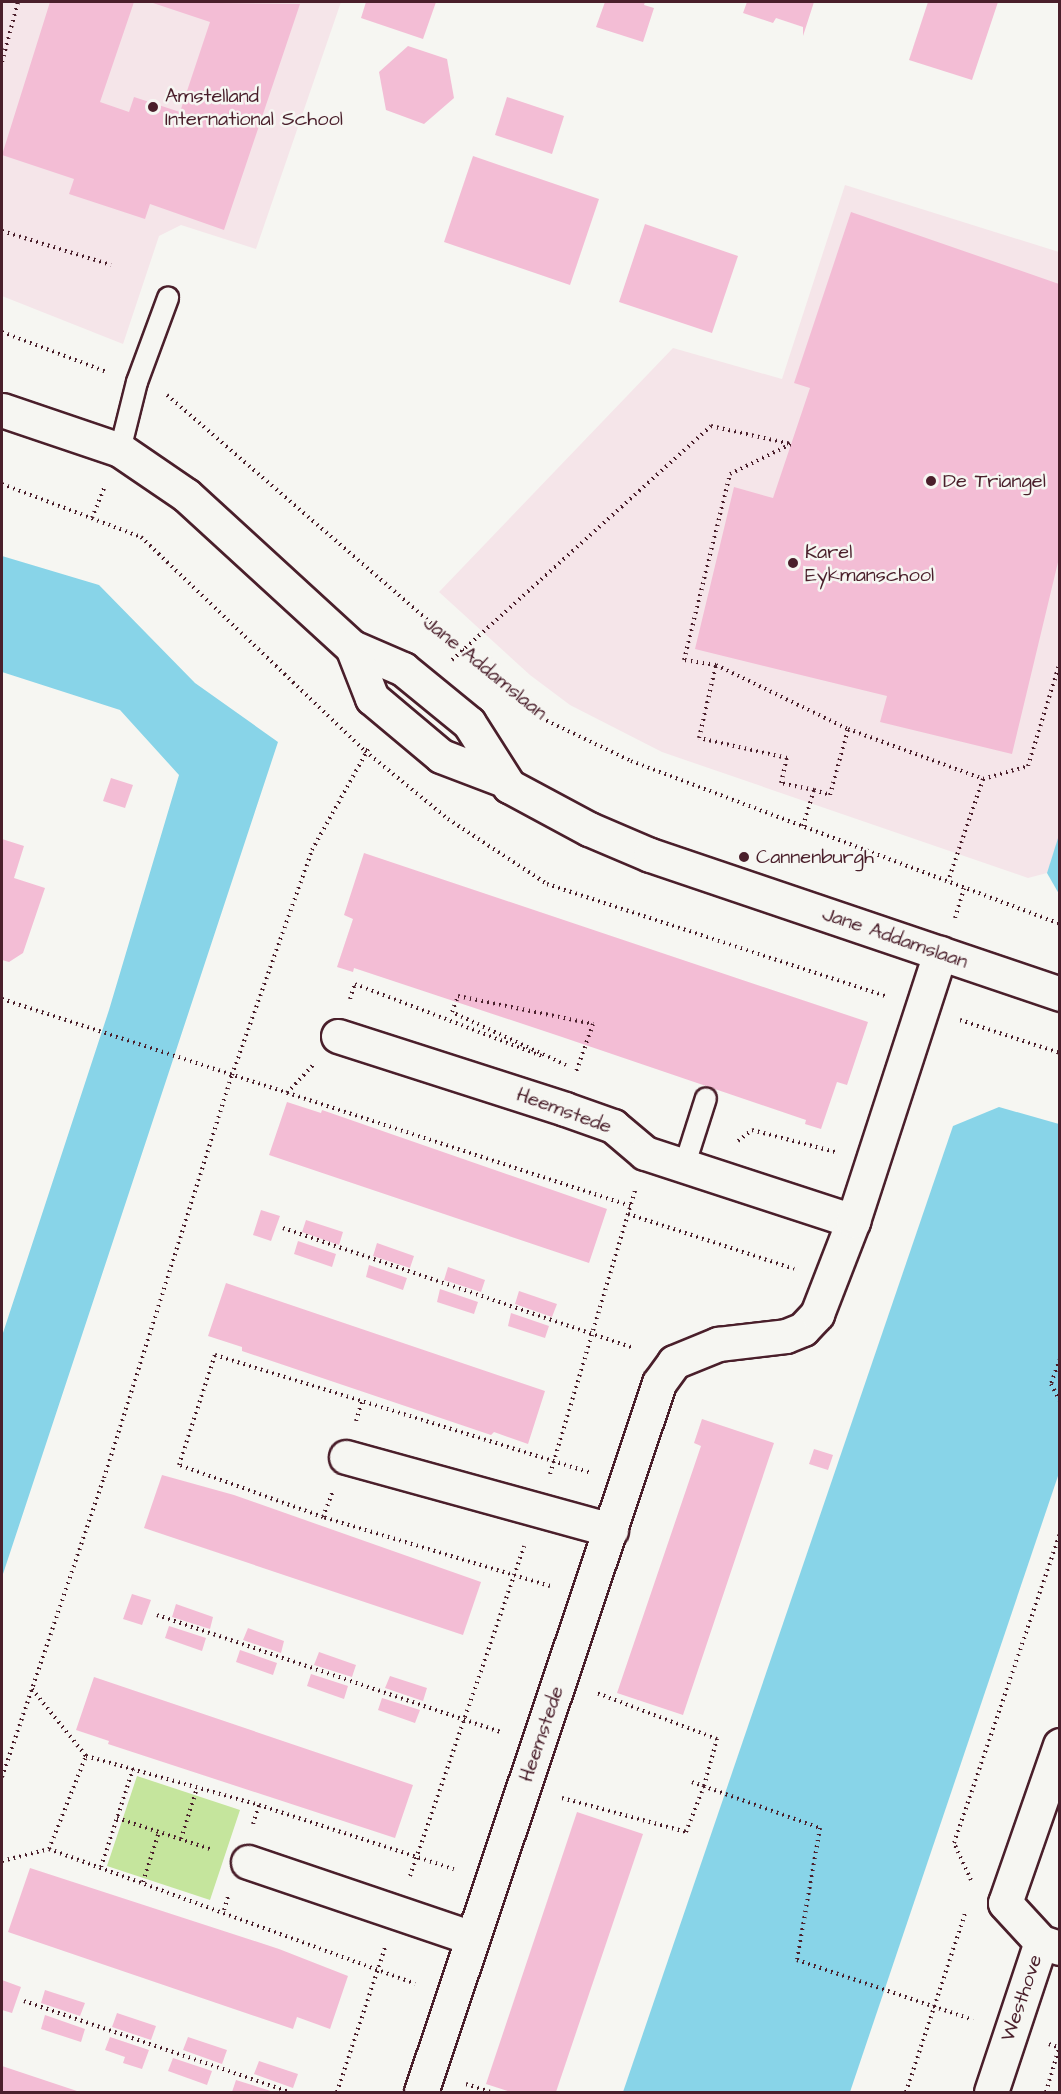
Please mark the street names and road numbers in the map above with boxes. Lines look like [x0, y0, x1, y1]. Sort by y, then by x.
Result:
street label: Jane Addamslaan [418, 611, 552, 725]
street label: Jane Addamslaan [819, 902, 971, 974]
street label: Heemstede [513, 1083, 615, 1139]
street label: Heemstede [514, 1683, 570, 1785]
street label: Westhove [996, 1951, 1048, 2045]

